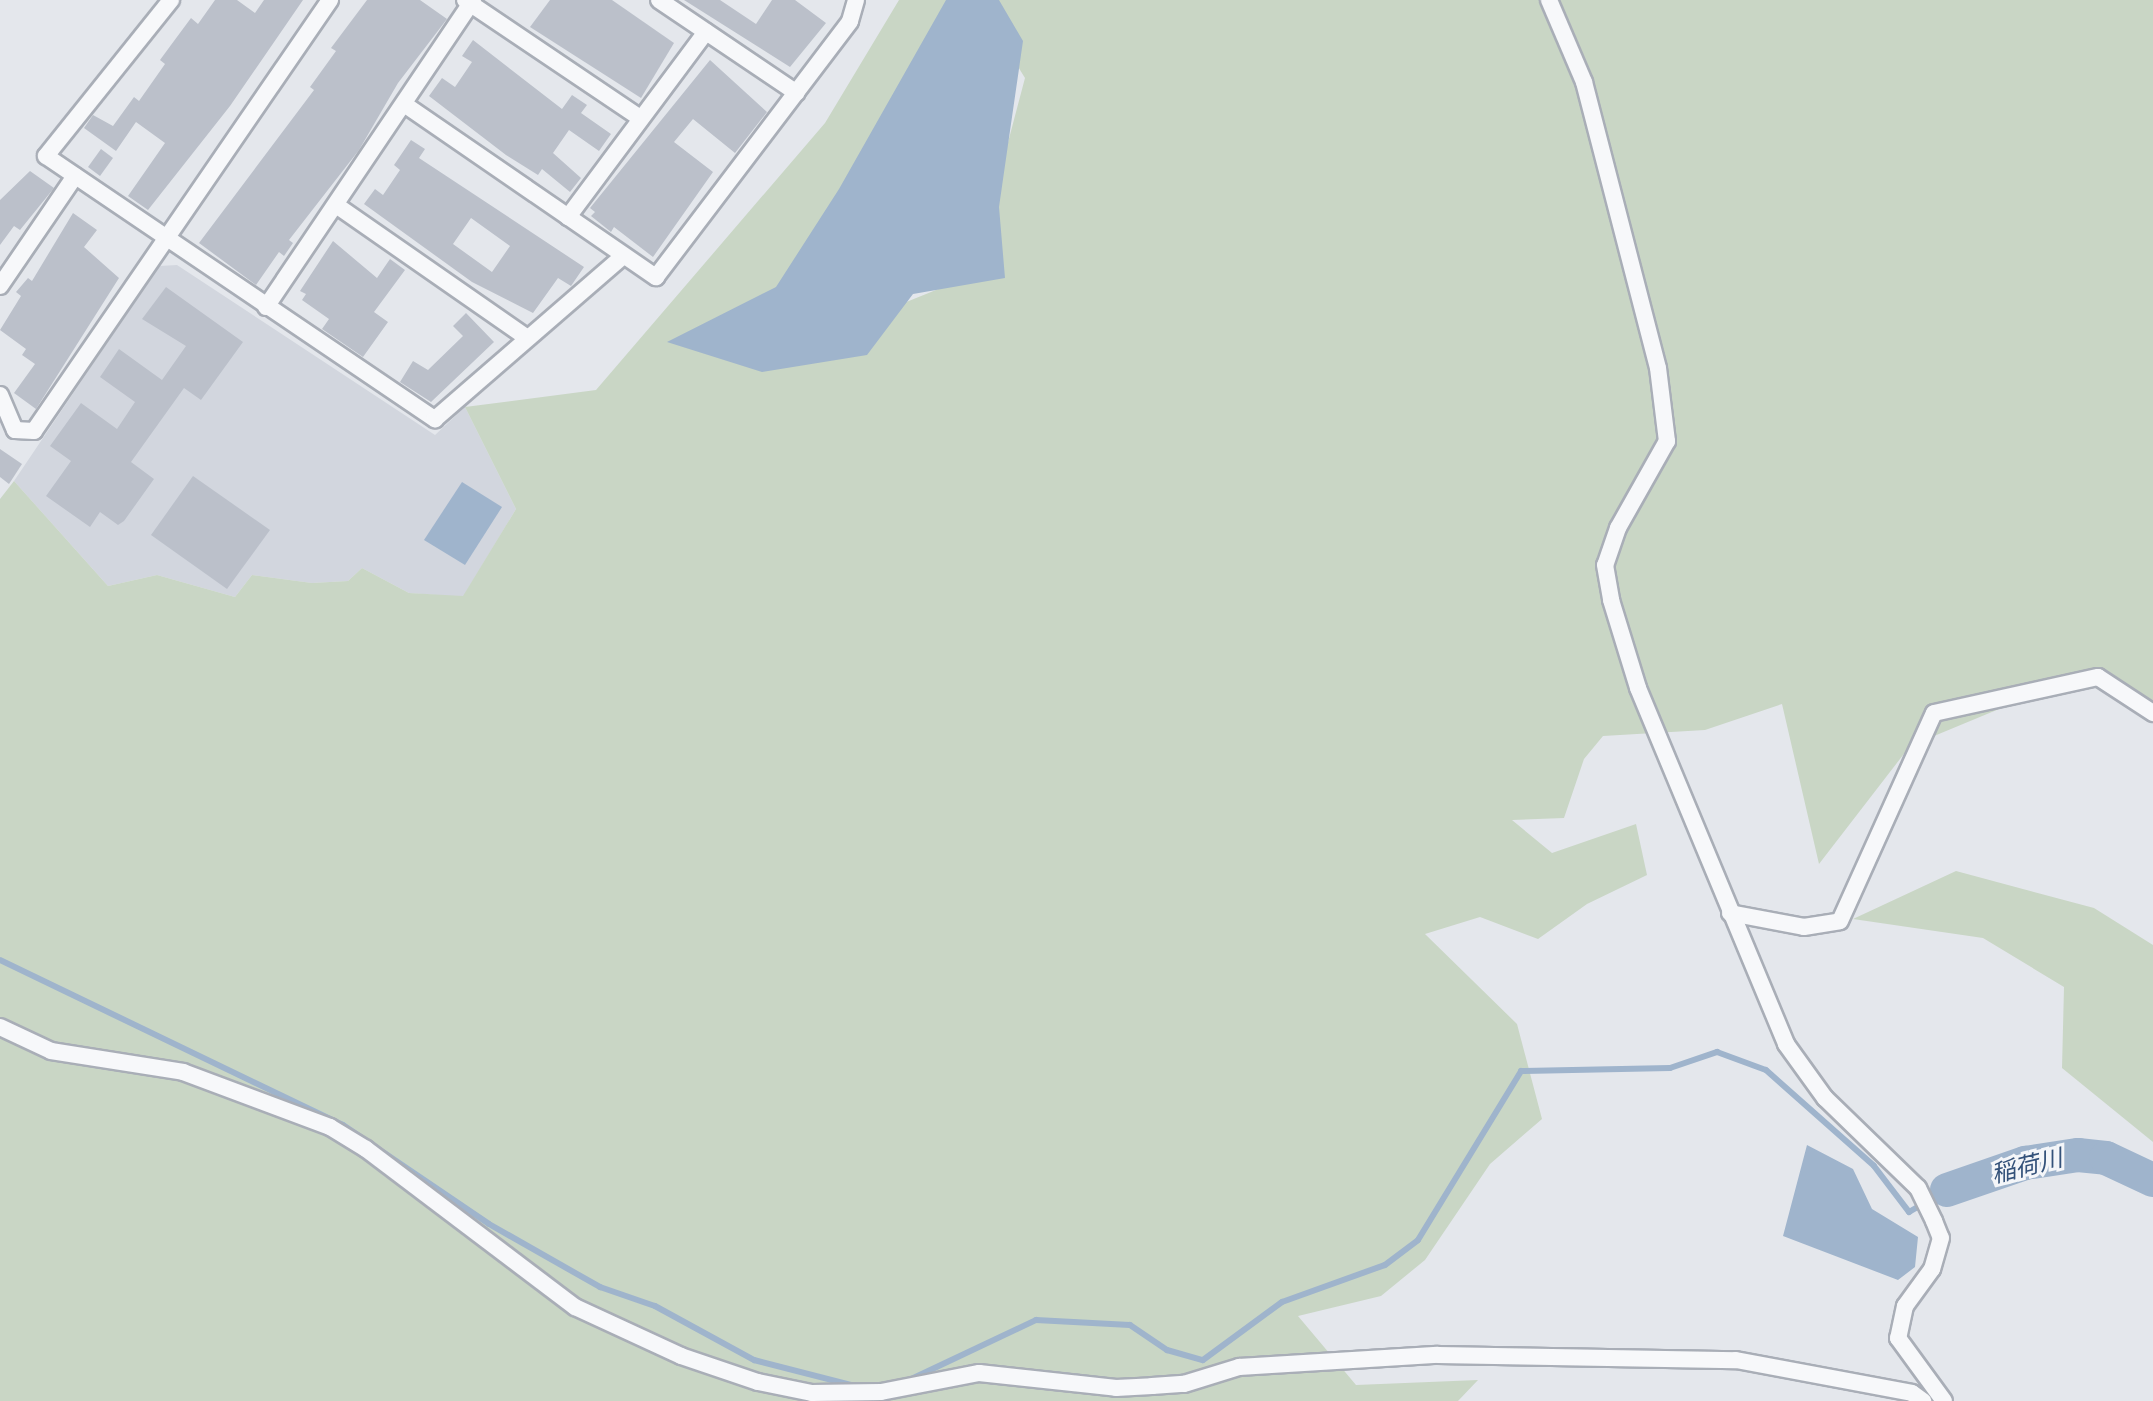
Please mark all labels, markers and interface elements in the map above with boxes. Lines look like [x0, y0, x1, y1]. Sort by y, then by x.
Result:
water label: 稲荷川 [1989, 1144, 2065, 1190]

